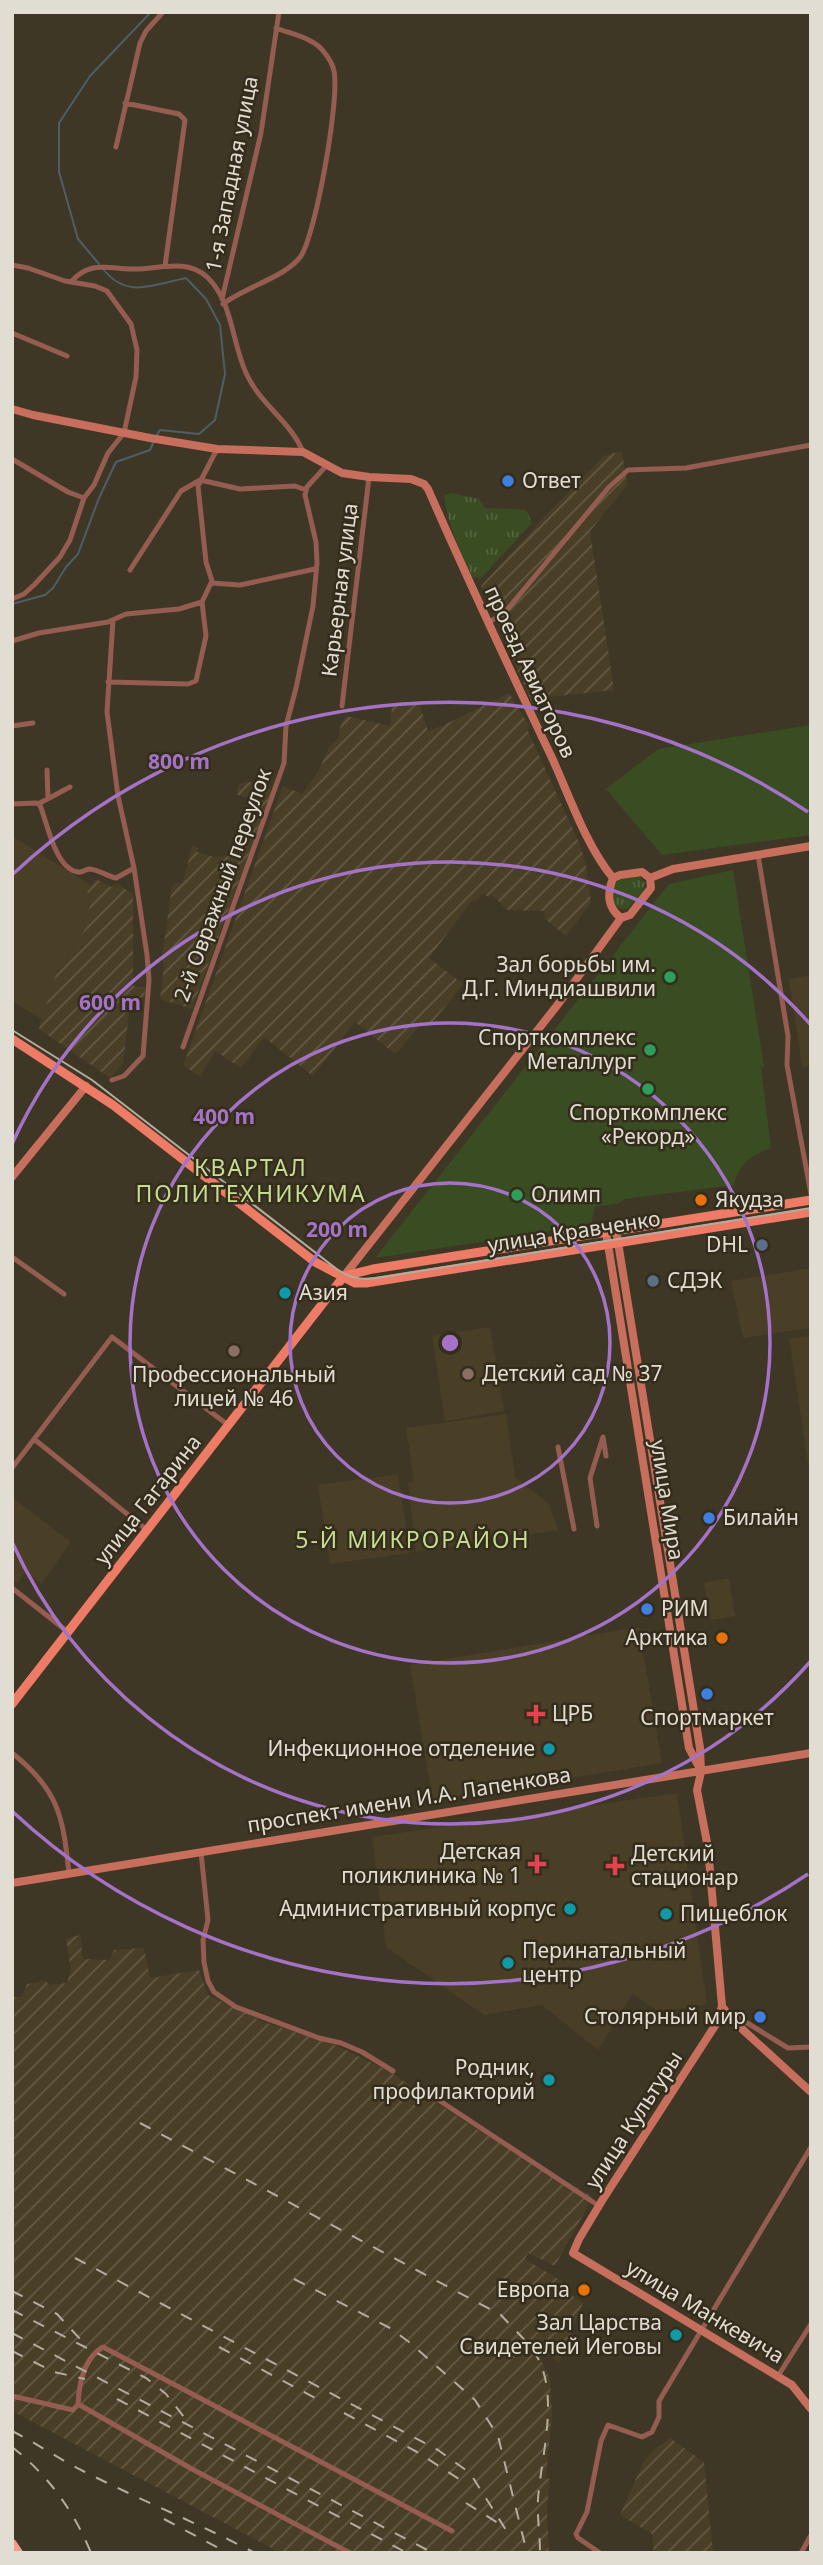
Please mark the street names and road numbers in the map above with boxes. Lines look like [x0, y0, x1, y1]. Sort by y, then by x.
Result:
street label: 1-я Западная улица [198, 73, 264, 274]
street label: Карьерная улица [314, 501, 364, 678]
street label: проезд Авиаторов [479, 581, 583, 762]
street label: 2-й Овражный переулок [167, 764, 277, 1005]
street label: улица Кравченко [486, 1204, 662, 1258]
street label: улица Гагарина [88, 1429, 207, 1570]
street label: улица Мира [645, 1438, 691, 1562]
street label: проспект имени И.А. Лапенкова [245, 1760, 573, 1838]
street label: улица Культуры [578, 2045, 688, 2194]
street label: улица Манкевича [621, 2253, 790, 2369]

